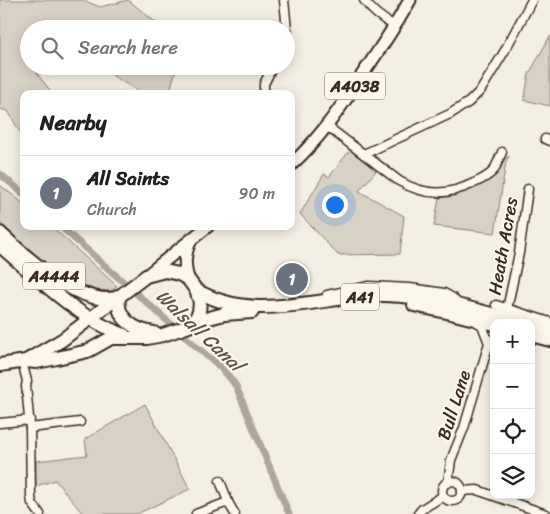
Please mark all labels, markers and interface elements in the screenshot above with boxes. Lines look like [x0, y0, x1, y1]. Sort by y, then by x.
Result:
search box [20, 20, 295, 75]
text: Search here [78, 31, 178, 64]
icon: search [38, 34, 66, 62]
road number: A4038 [325, 72, 385, 100]
text: Nearby [40, 104, 106, 142]
text: All Saints [87, 162, 169, 195]
text: 1 [53, 179, 59, 208]
text: 90 m [239, 179, 275, 208]
your location [322, 192, 348, 218]
street label: Heath Acres [479, 194, 527, 297]
text: Church [87, 195, 137, 224]
pin: 1 [276, 260, 308, 298]
road number: A4444 [23, 262, 85, 290]
water label: Walsall Canal [148, 281, 255, 383]
road number: A41 [341, 284, 379, 310]
map controls [490, 319, 535, 499]
button: + [490, 319, 535, 364]
button: − [490, 364, 535, 409]
street label: Bull Lane [428, 366, 480, 444]
button: locate [490, 409, 535, 454]
button: layers [490, 454, 535, 499]

